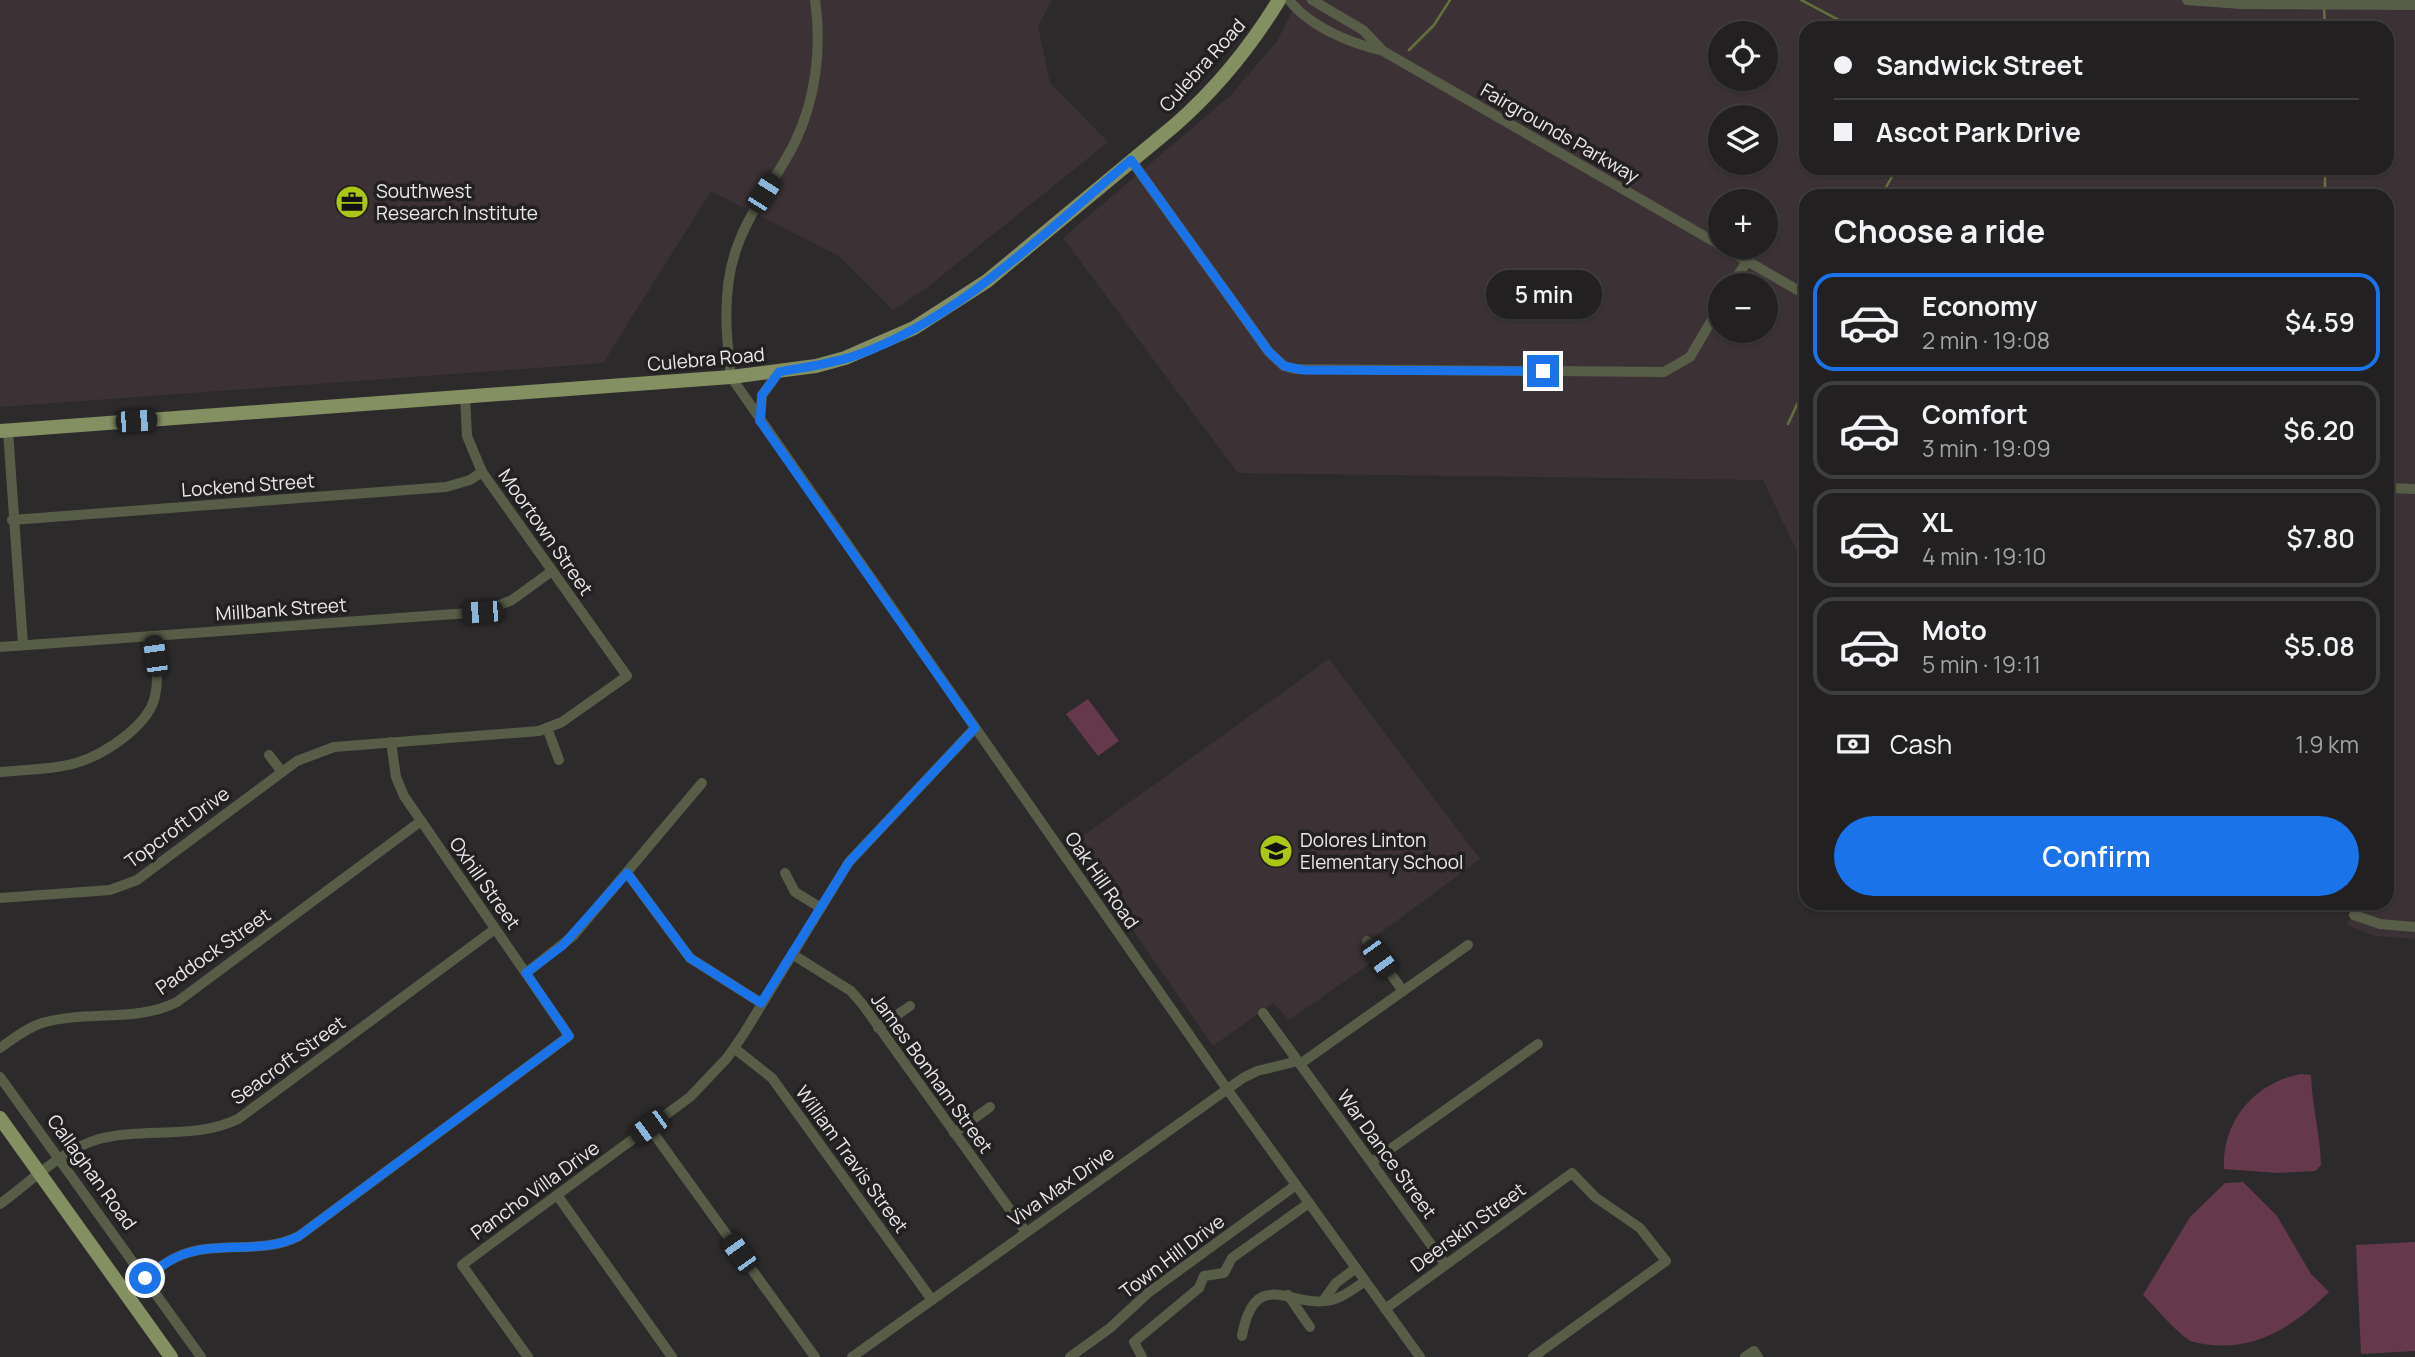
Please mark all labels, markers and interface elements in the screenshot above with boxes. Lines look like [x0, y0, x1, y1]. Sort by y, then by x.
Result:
street label: Culebra Road [1153, 13, 1251, 117]
map controls [1708, 21, 1778, 343]
button: locate [1708, 21, 1778, 91]
text: Sandwick Street [1876, 47, 2084, 83]
street label: Fairgrounds Parkway [1476, 77, 1644, 189]
button: layers [1708, 105, 1778, 175]
text: Ascot Park Drive [1876, 114, 2081, 150]
car [744, 170, 785, 216]
place label: Southwest Research Institute [376, 178, 538, 226]
office icon: Southwest Research Institute [333, 183, 371, 221]
button: + [1708, 189, 1778, 259]
text: Choose a ride [1834, 209, 2045, 253]
callout: 5 min [1485, 270, 1601, 318]
button: − [1708, 273, 1778, 343]
text: 5 min [1515, 278, 1573, 310]
text: Economy [1922, 288, 2037, 324]
icon: car [1838, 291, 1901, 354]
text: $4.59 [2285, 304, 2355, 340]
text: 2 min · 19:08 [1922, 324, 2050, 356]
street label: Culebra Road [646, 341, 766, 377]
route end [1527, 355, 1559, 387]
text: Comfort [1922, 396, 2028, 432]
icon: car [1838, 399, 1901, 462]
car [115, 409, 158, 433]
text: $6.20 [2283, 412, 2355, 448]
text: 3 min · 19:09 [1922, 432, 2051, 464]
street label: Moortown Street [493, 464, 599, 600]
street label: Lockend Street [180, 467, 316, 503]
text: XL [1922, 504, 1953, 540]
icon: car [1838, 507, 1901, 570]
text: $7.80 [2286, 520, 2355, 556]
text: 4 min · 19:10 [1922, 540, 2046, 572]
street label: Millbank Street [215, 591, 347, 627]
car [461, 600, 504, 624]
text: Moto [1922, 612, 1987, 648]
icon: car [1838, 615, 1901, 678]
text: $5.08 [2284, 628, 2355, 664]
car [142, 634, 169, 678]
text: 5 min · 19:11 [1922, 648, 2041, 680]
icon: cash [1834, 725, 1872, 763]
text: Cash [1890, 726, 1952, 762]
text: 1.9 km [2295, 728, 2359, 760]
street label: Topcroft Drive [119, 780, 235, 874]
button: Confirm [1834, 816, 2359, 896]
street label: Oak Hill Road [1059, 826, 1145, 934]
place label: Dolores Linton Elementary School [1300, 827, 1463, 875]
street label: Oxhill Street [443, 831, 527, 935]
school or university icon: Dolores Linton Elementary School [1257, 832, 1295, 870]
street label: Paddock Street [150, 902, 276, 1000]
car [1359, 935, 1400, 981]
street label: James Bonham Street [865, 988, 999, 1158]
street label: Seacroft Street [226, 1010, 350, 1110]
street label: William Travis Street [790, 1080, 914, 1238]
street label: War Dance Street [1331, 1084, 1443, 1224]
car [626, 1106, 673, 1148]
street label: Callaghan Road [41, 1109, 143, 1235]
street label: Pancho Villa Drive [466, 1135, 604, 1245]
street label: Viva Max Drive [1003, 1140, 1119, 1232]
street label: Deerskin Street [1405, 1176, 1531, 1278]
street label: Town Hill Drive [1114, 1208, 1230, 1304]
car [719, 1230, 760, 1276]
route start [129, 1262, 161, 1294]

